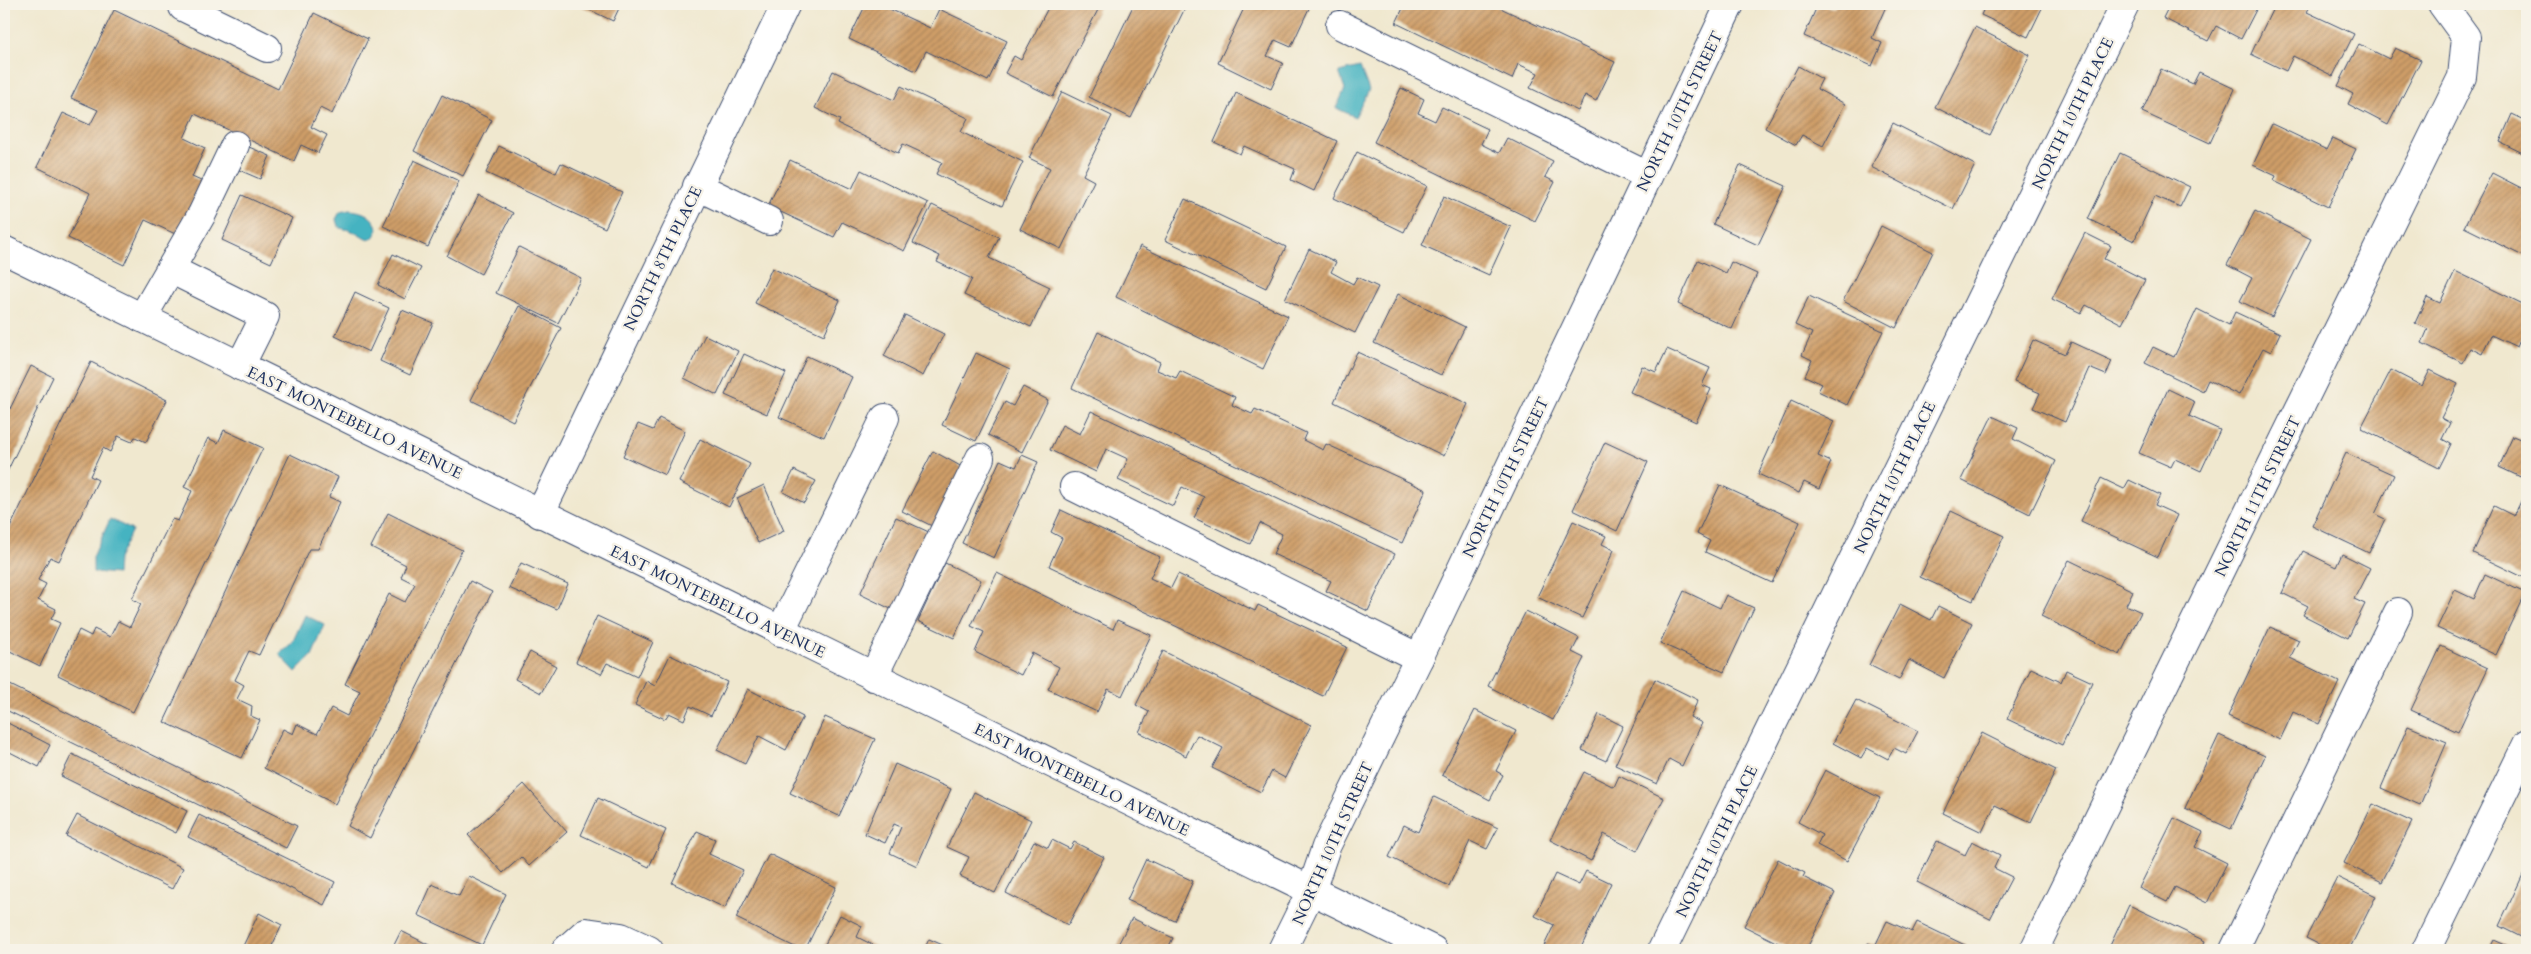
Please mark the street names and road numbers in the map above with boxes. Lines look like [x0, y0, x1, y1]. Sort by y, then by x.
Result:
street label: NORTH 10TH STREET [1631, 27, 1728, 195]
street label: NORTH 10TH PLACE [2027, 34, 2119, 193]
street label: NORTH 8TH PLACE [618, 182, 708, 334]
street label: EAST MONTEBELLO AVENUE [243, 361, 466, 485]
street label: NORTH 10TH STREET [1457, 393, 1554, 561]
street label: NORTH 10TH PLACE [1849, 398, 1941, 557]
street label: NORTH 11TH STREET [2209, 412, 2306, 580]
street label: EAST MONTEBELLO AVENUE [606, 540, 829, 664]
street label: EAST MONTEBELLO AVENUE [970, 718, 1193, 842]
street label: NORTH 10TH STREET [1287, 758, 1379, 928]
street label: NORTH 10TH PLACE [1671, 762, 1763, 921]

